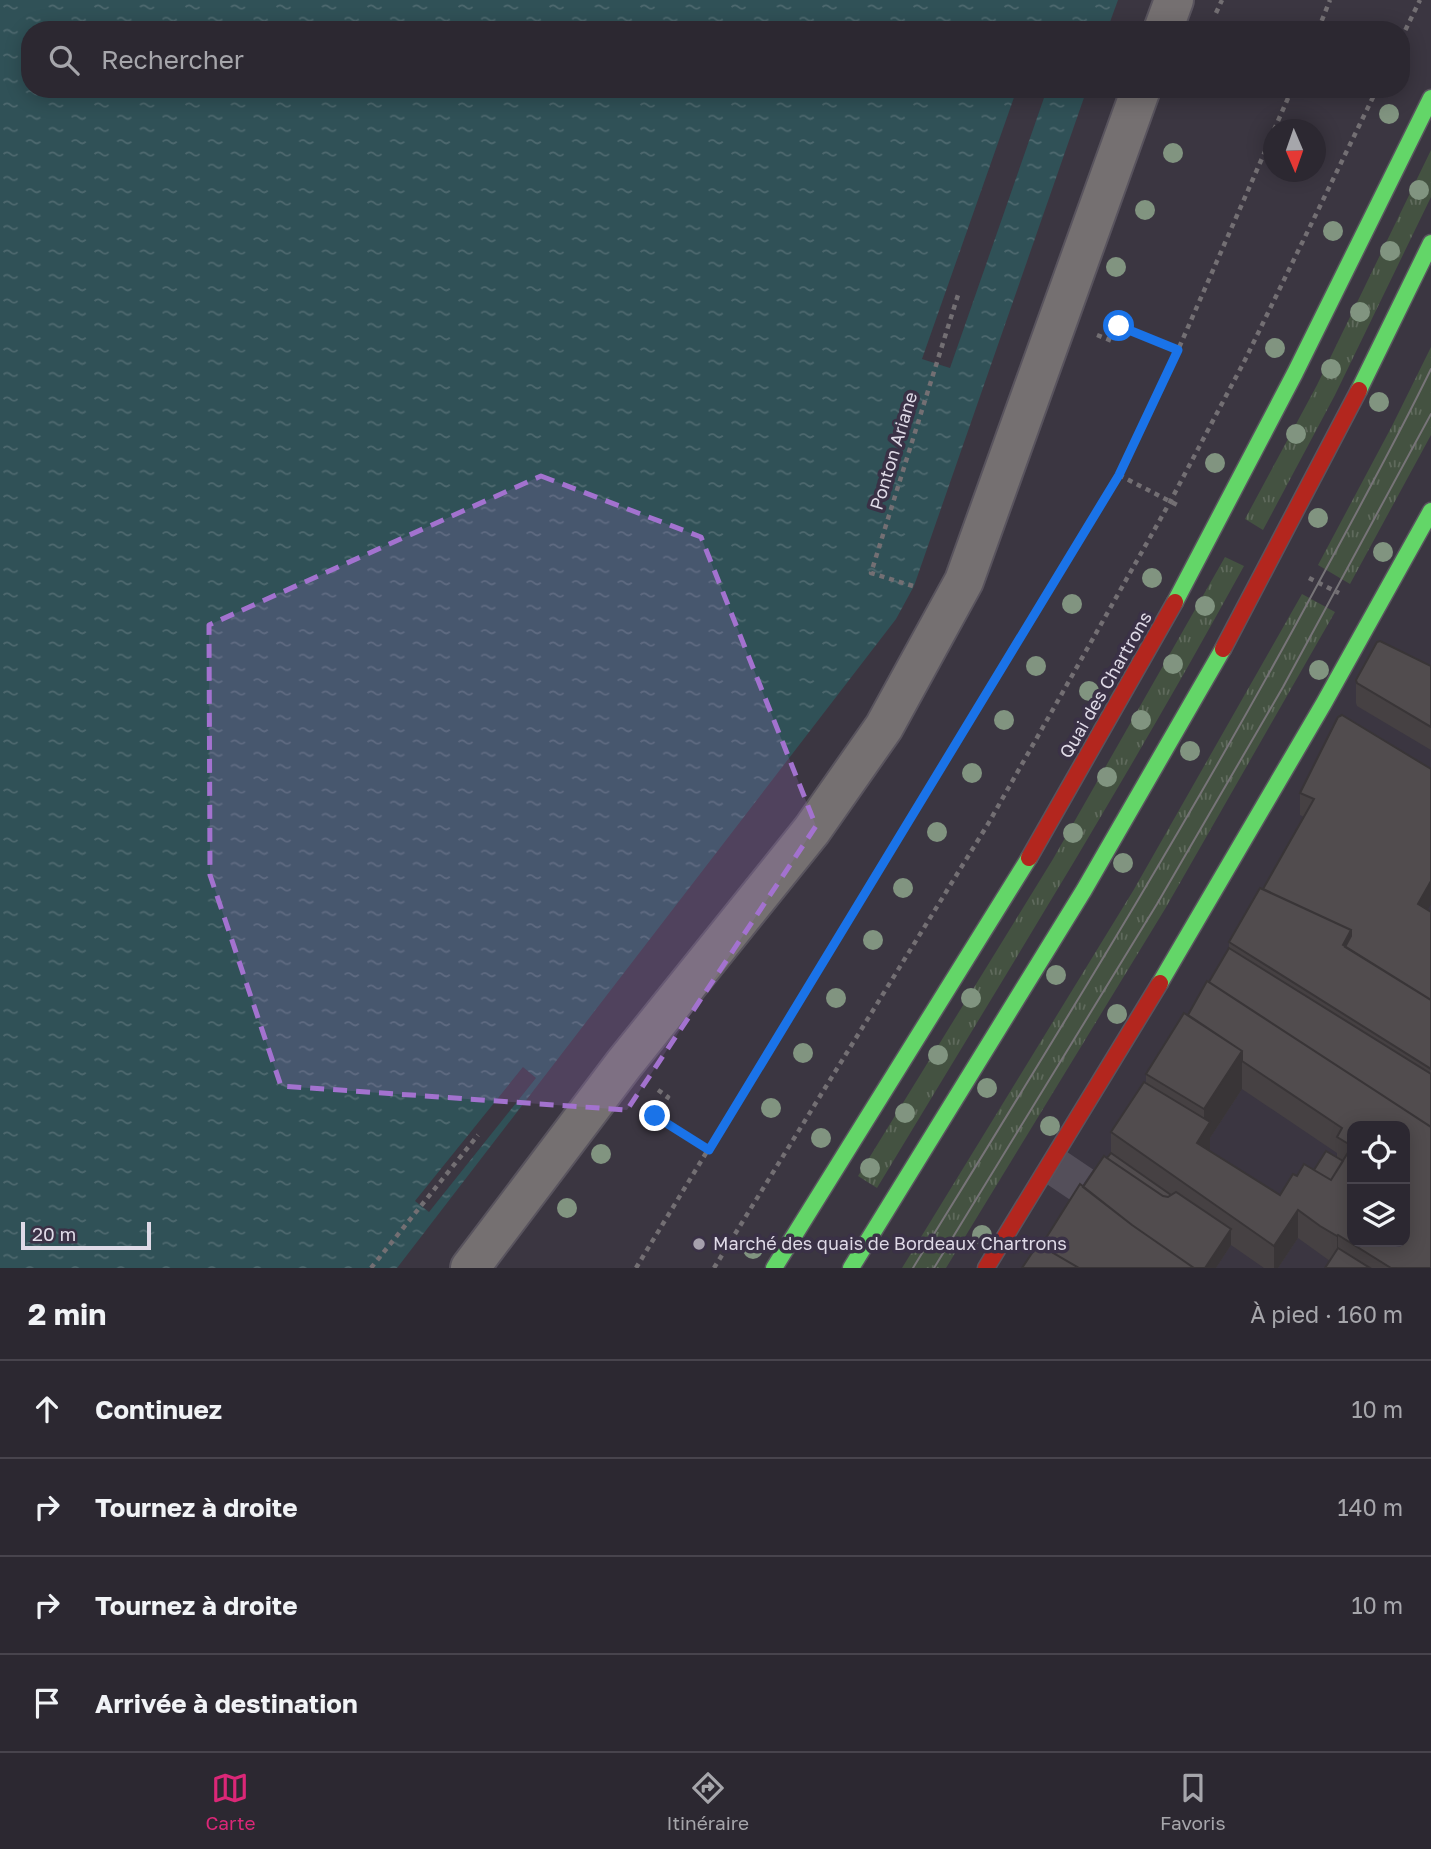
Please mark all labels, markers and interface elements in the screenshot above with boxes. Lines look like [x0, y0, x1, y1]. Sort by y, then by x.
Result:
search box [21, 21, 1410, 98]
icon: search [45, 41, 83, 79]
text: Rechercher [101, 44, 244, 75]
north arrow [1263, 119, 1326, 182]
route start [1103, 310, 1134, 341]
street label: Ponton Ariane [865, 389, 921, 512]
street label: Quai des Chartrons [1054, 607, 1156, 762]
route end [639, 1100, 670, 1131]
map controls [1347, 1121, 1410, 1247]
button: locate [1347, 1121, 1410, 1184]
button: layers [1347, 1184, 1410, 1247]
scale bar [21, 1219, 150, 1251]
text: 20 m [32, 1222, 76, 1245]
place label: Marché des quais de Bordeaux Chartrons [713, 1232, 1067, 1254]
marker: Marché des quais de Bordeaux Chartrons [691, 1236, 707, 1252]
text: 2 min [28, 1296, 106, 1332]
text: À pied · 160 m [1250, 1300, 1403, 1328]
icon: ahead [28, 1390, 66, 1428]
text: Continuez [95, 1394, 222, 1425]
text: 10 m [1351, 1395, 1403, 1423]
icon: right [28, 1488, 66, 1526]
text: Tournez à droite [95, 1492, 298, 1523]
text: 140 m [1337, 1493, 1403, 1521]
icon: right [28, 1586, 66, 1624]
text: Tournez à droite [95, 1590, 298, 1621]
text: 10 m [1351, 1591, 1403, 1619]
icon: arrive [28, 1684, 66, 1722]
text: Arrivée à destination [95, 1688, 358, 1719]
tab: Carte [205, 1769, 256, 1834]
tab: Itinéraire [666, 1769, 749, 1834]
tab: Favoris [1160, 1769, 1226, 1834]

